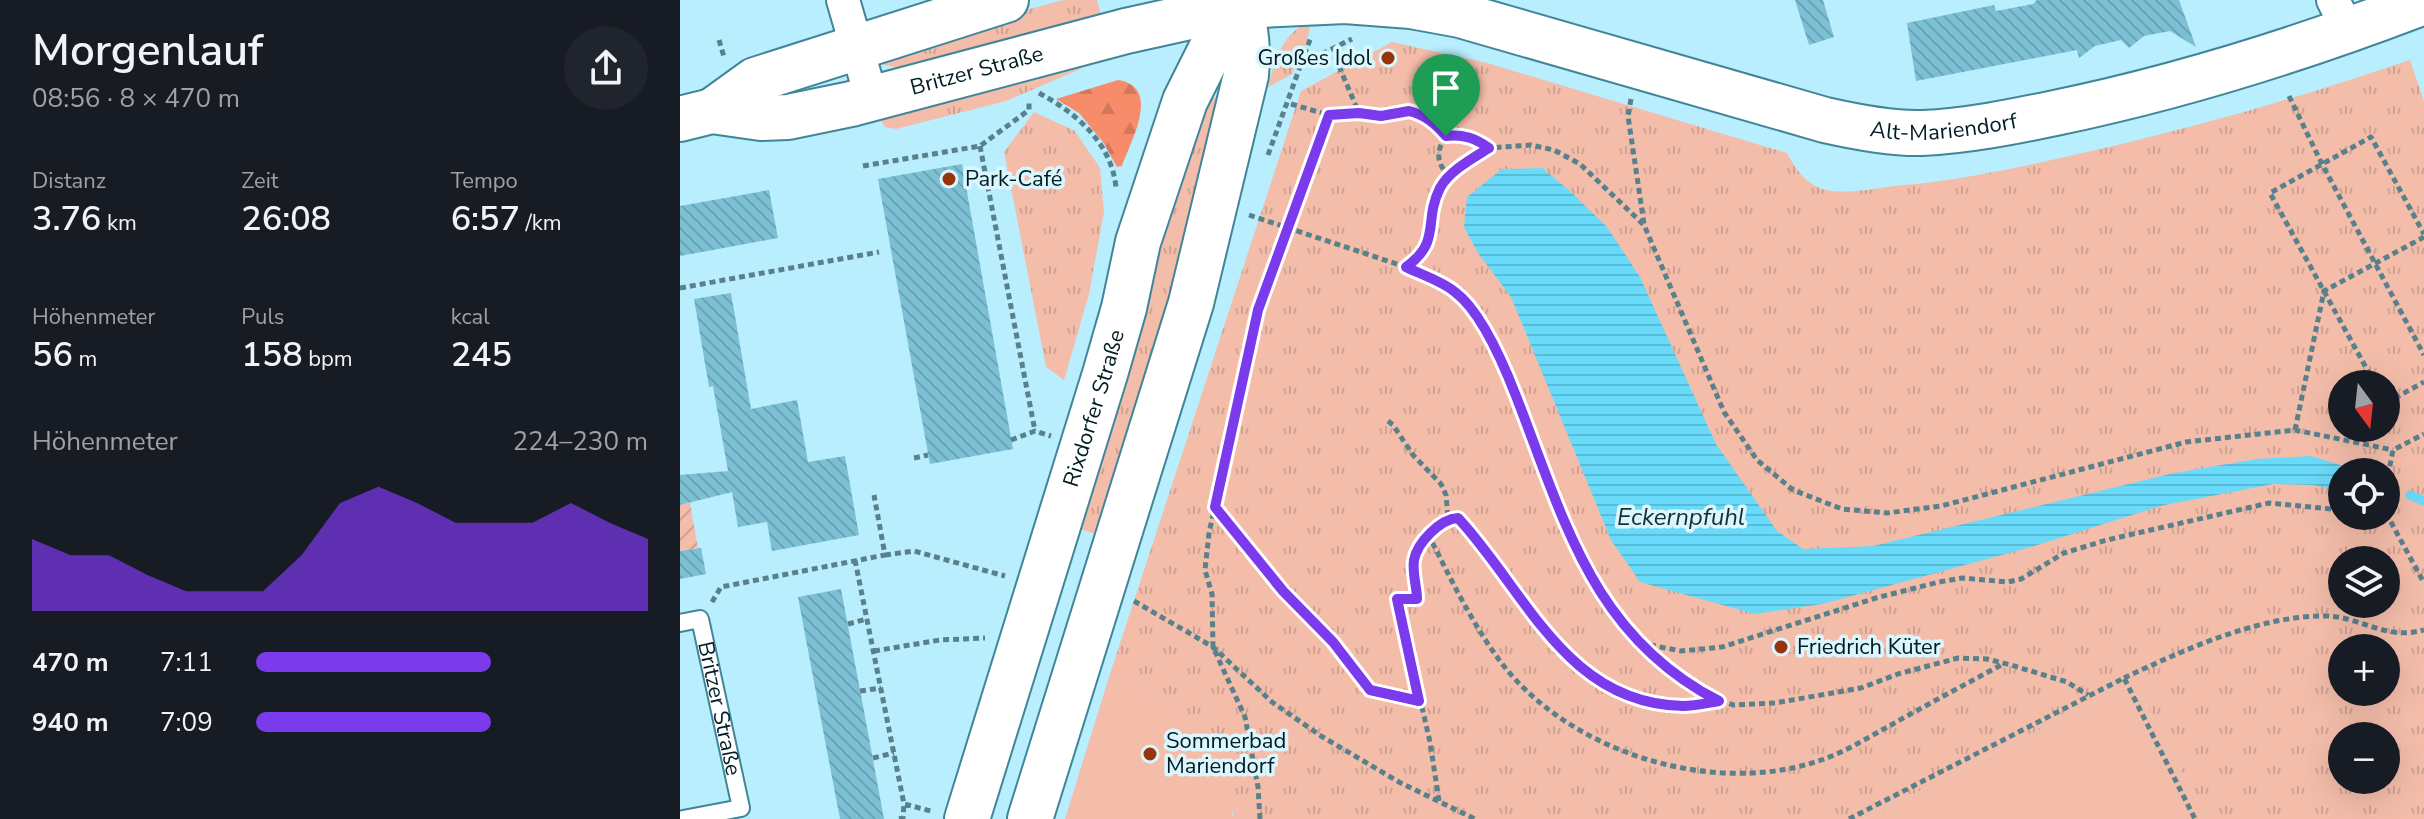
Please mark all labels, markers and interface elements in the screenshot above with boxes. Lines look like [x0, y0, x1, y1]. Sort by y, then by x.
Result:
text: Morgenlauf [32, 21, 263, 81]
button: share [564, 26, 648, 110]
street label: Britzer Straße [907, 39, 1047, 103]
place label: Großes Idol [1257, 43, 1372, 73]
marker: Großes Idol [1379, 49, 1397, 67]
pin [1412, 54, 1480, 136]
icon: arrive [1424, 66, 1468, 110]
text: 08:56 · 8 × 470 m [32, 81, 240, 116]
street label: Alt-Mariendorf [1868, 106, 2020, 148]
place label: Park-Café [965, 164, 1062, 194]
text: Distanz [32, 166, 106, 196]
text: Zeit [241, 166, 278, 196]
text: Tempo [451, 166, 518, 196]
marker: Park-Café [940, 170, 958, 188]
text: 3.76 [32, 196, 101, 242]
text: 26:08 [241, 196, 331, 242]
text: 6:57 [451, 196, 520, 242]
text: km [101, 208, 137, 238]
text: /km [520, 208, 562, 238]
text: Höhenmeter [32, 302, 155, 332]
text: Puls [241, 302, 284, 332]
text: kcal [451, 302, 490, 332]
street label: Rixdorfer Straße [1056, 326, 1132, 491]
text: 56 [32, 332, 73, 378]
text: 158 [241, 332, 303, 378]
text: 245 [451, 332, 512, 378]
text: m [73, 344, 97, 374]
text: bpm [303, 344, 353, 374]
north arrow [2328, 370, 2400, 442]
map controls [2328, 370, 2400, 794]
text: Höhenmeter [32, 424, 178, 459]
text: 224–230 m [512, 424, 648, 459]
button: locate [2328, 458, 2400, 530]
water label: Eckernpfuhl [1617, 501, 1745, 533]
button: layers [2328, 546, 2400, 618]
place label: Friedrich Küter [1797, 632, 1941, 662]
button: + [2328, 634, 2400, 706]
marker: Friedrich Küter [1772, 638, 1790, 656]
street label: Britzer Straße [690, 639, 749, 779]
text: 470 m [32, 645, 109, 680]
text: 7:11 [160, 645, 213, 680]
text: 940 m [32, 705, 109, 740]
text: 7:09 [160, 705, 213, 740]
button: − [2328, 722, 2400, 794]
place label: Sommerbad Mariendorf [1166, 726, 1286, 781]
marker: Sommerbad Mariendorf [1141, 745, 1159, 763]

